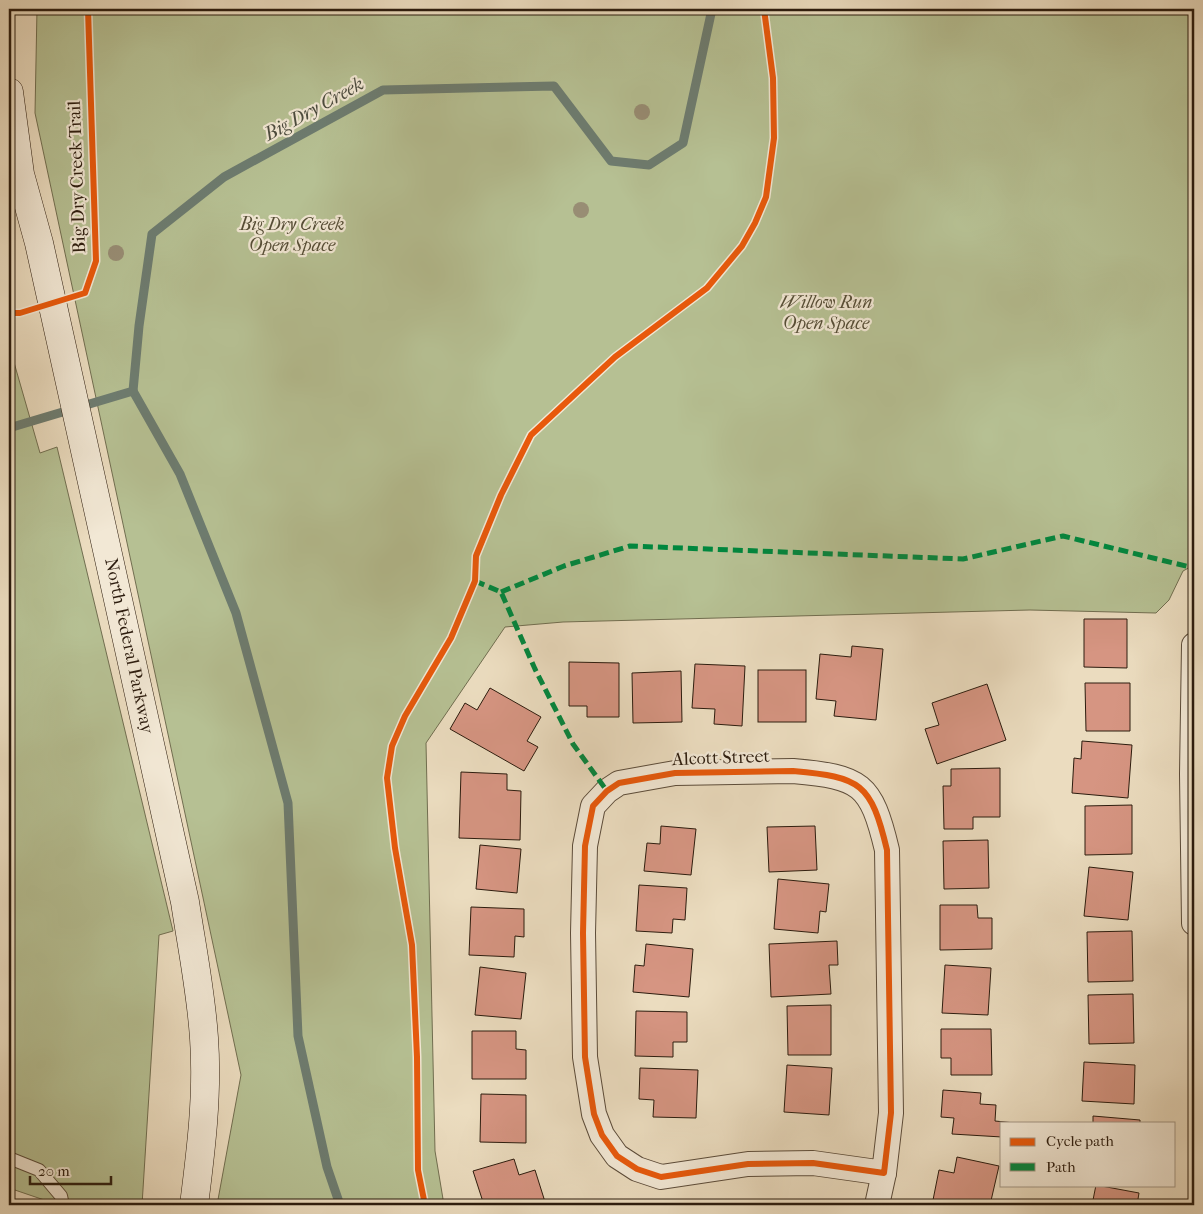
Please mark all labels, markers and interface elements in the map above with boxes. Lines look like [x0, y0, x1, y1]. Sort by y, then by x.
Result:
water label: Big Dry Creek [259, 73, 368, 146]
street label: Big Dry Creek Trail [64, 100, 90, 254]
park label: Big Dry Creek Open Space [239, 214, 344, 256]
park label: Willow Run Open Space [780, 292, 872, 334]
street label: North Federal Parkway [100, 556, 158, 737]
street label: Alcott Street [671, 746, 771, 770]
legend [1000, 1122, 1176, 1186]
text: Cycle path [1046, 1132, 1114, 1150]
scale bar [30, 1154, 111, 1186]
text: Path [1046, 1158, 1076, 1176]
text: 20 m [38, 1162, 70, 1180]

